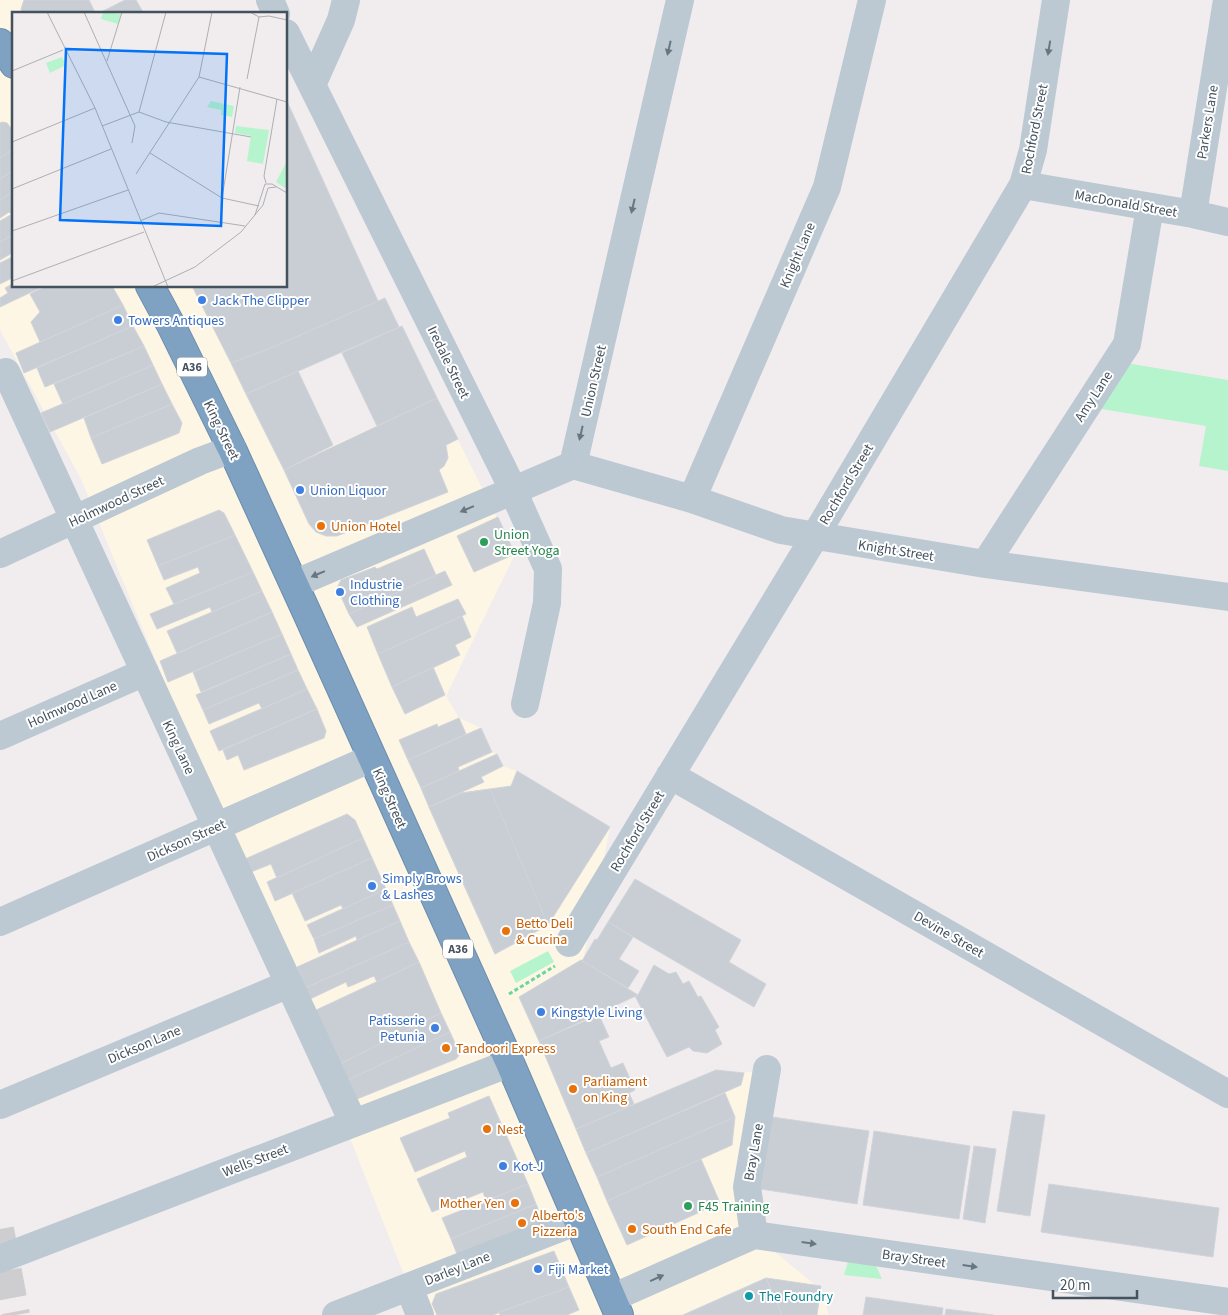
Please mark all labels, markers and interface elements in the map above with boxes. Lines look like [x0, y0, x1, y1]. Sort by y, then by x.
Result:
inset map [12, 12, 288, 288]
one-way arrow [665, 40, 673, 55]
one-way arrow [1044, 41, 1052, 57]
street label: Rochford Street [1016, 82, 1054, 176]
street label: Parkers Lane [1192, 84, 1224, 161]
street label: MacDonald Street [1073, 185, 1179, 223]
one-way arrow [629, 198, 637, 213]
street label: Knight Lane [775, 219, 821, 291]
place label: Jack The Clipper [212, 291, 309, 311]
marker: Jack The Clipper [196, 294, 208, 306]
place label: Towers Antiques [128, 311, 224, 331]
marker: Towers Antiques [112, 314, 124, 326]
street label: Iredale Street [422, 323, 474, 402]
street label: Union Street [576, 343, 612, 419]
road number: A36 [177, 358, 207, 377]
street label: Amy Lane [1070, 367, 1118, 426]
street label: King Street [198, 397, 244, 464]
one-way arrow [577, 425, 585, 440]
street label: Rochford Street [815, 440, 879, 529]
street label: Holmwood Street [66, 471, 167, 533]
place label: Union Liquor [310, 481, 386, 501]
marker: Union Liquor [294, 484, 306, 496]
one-way arrow [460, 506, 474, 514]
place label: Union Hotel [331, 517, 401, 537]
marker: Union Hotel [315, 520, 327, 532]
place label: Union Street Yoga [494, 525, 559, 561]
street label: Knight Street [857, 535, 935, 567]
marker: Union Street Yoga [478, 536, 490, 548]
one-way arrow [311, 570, 325, 578]
place label: Industrie Clothing [350, 575, 402, 611]
marker: Industrie Clothing [334, 586, 346, 598]
street label: Holmwood Lane [24, 676, 120, 734]
street label: King Lane [157, 717, 199, 778]
street label: King Street [367, 765, 411, 832]
street label: Rochford Street [606, 787, 670, 876]
street label: Dickson Street [144, 815, 229, 867]
place label: Simply Brows & Lashes [382, 869, 462, 905]
marker: Simply Brows & Lashes [366, 880, 378, 892]
street label: Devine Street [910, 907, 988, 963]
place label: Betto Deli & Cucina [516, 914, 573, 950]
marker: Betto Deli & Cucina [500, 925, 512, 937]
road number: A36 [443, 940, 473, 959]
place label: Kingstyle Living [551, 1003, 642, 1023]
marker: Kingstyle Living [535, 1006, 547, 1018]
place label: Patisserie Petunia [369, 1011, 425, 1047]
street label: Dickson Lane [105, 1021, 184, 1069]
marker: Patisserie Petunia [429, 1022, 441, 1034]
place label: Tandoori Express [456, 1039, 556, 1059]
marker: Tandoori Express [440, 1042, 452, 1054]
place label: Parliament on King [583, 1072, 648, 1108]
marker: Parliament on King [567, 1083, 579, 1095]
place label: Nest [497, 1120, 524, 1140]
street label: Bray Lane [739, 1122, 769, 1182]
marker: Nest [481, 1123, 493, 1135]
street label: Wells Street [220, 1139, 291, 1183]
place label: Kot-J [513, 1157, 544, 1177]
marker: Kot-J [497, 1160, 509, 1172]
place label: Mother Yen [440, 1194, 505, 1214]
marker: Mother Yen [509, 1197, 521, 1209]
place label: F45 Training [698, 1197, 769, 1217]
marker: F45 Training [682, 1200, 694, 1212]
place label: Alberto's Pizzeria [532, 1206, 584, 1242]
marker: Alberto's Pizzeria [516, 1217, 528, 1229]
place label: South End Cafe [642, 1220, 731, 1240]
marker: South End Cafe [626, 1223, 638, 1235]
one-way arrow [802, 1239, 818, 1247]
street label: Bray Street [881, 1245, 947, 1273]
street label: Darley Lane [422, 1247, 493, 1291]
place label: Fiji Market [548, 1260, 609, 1280]
one-way arrow [963, 1262, 979, 1270]
marker: Fiji Market [532, 1263, 544, 1275]
scale bar [1053, 1268, 1137, 1300]
one-way arrow [650, 1274, 664, 1282]
text: 20 m [1060, 1275, 1090, 1296]
place label: The Foundry [759, 1287, 833, 1307]
marker: The Foundry [743, 1290, 755, 1302]

